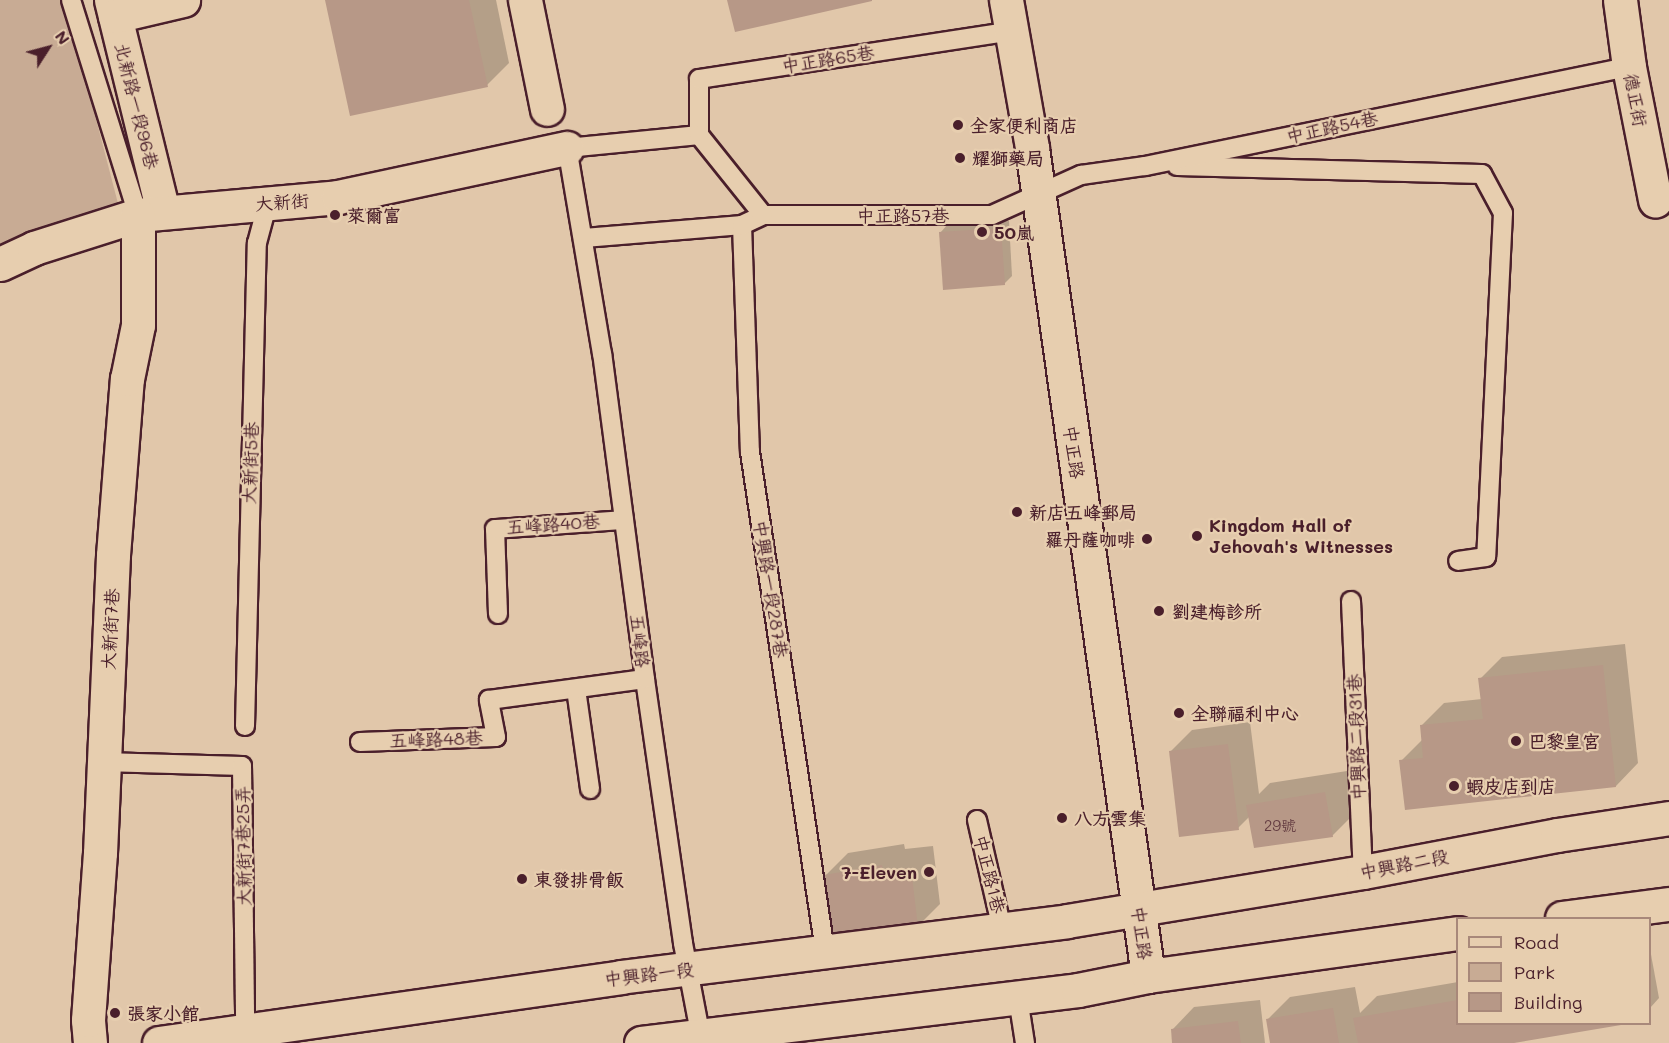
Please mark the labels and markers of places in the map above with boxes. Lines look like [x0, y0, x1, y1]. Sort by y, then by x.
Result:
place label: 全家便利商店 [970, 114, 1078, 136]
marker: 全家便利商店 [951, 118, 965, 132]
place label: 耀獅藥局 [972, 147, 1044, 169]
marker: 耀獅藥局 [953, 151, 967, 165]
place label: 萊爾富 [347, 204, 401, 226]
marker: 萊爾富 [328, 208, 342, 222]
place label: 50嵐 [994, 221, 1034, 243]
marker: 50嵐 [975, 225, 989, 239]
place label: 新店五峰郵局 [1029, 501, 1137, 523]
marker: 新店五峰郵局 [1010, 505, 1024, 519]
place label: Kingdom Hall of Jehovah's Witnesses [1209, 515, 1393, 558]
place label: 羅丹薩咖啡 [1045, 528, 1135, 550]
marker: Kingdom Hall of Jehovah's Witnesses [1190, 529, 1204, 543]
marker: 羅丹薩咖啡 [1140, 532, 1154, 546]
place label: 劉建梅診所 [1172, 600, 1262, 622]
marker: 劉建梅診所 [1150, 602, 1168, 620]
place label: 全聯福利中心 [1191, 702, 1299, 724]
marker: 全聯福利中心 [1172, 706, 1186, 720]
place label: 巴黎皇宮 [1528, 730, 1600, 752]
marker: 巴黎皇宮 [1509, 734, 1523, 748]
place label: 蝦皮店到店 [1466, 775, 1556, 797]
marker: 蝦皮店到店 [1447, 779, 1461, 793]
place label: 八方雲集 [1074, 807, 1146, 829]
marker: 八方雲集 [1055, 811, 1069, 825]
place label: 7-Eleven [841, 861, 917, 883]
marker: 7-Eleven [922, 865, 936, 879]
place label: 東發排骨飯 [534, 868, 624, 890]
marker: 東發排骨飯 [515, 872, 529, 886]
place label: 張家小館 [127, 1002, 199, 1024]
marker: 張家小館 [108, 1006, 122, 1020]

